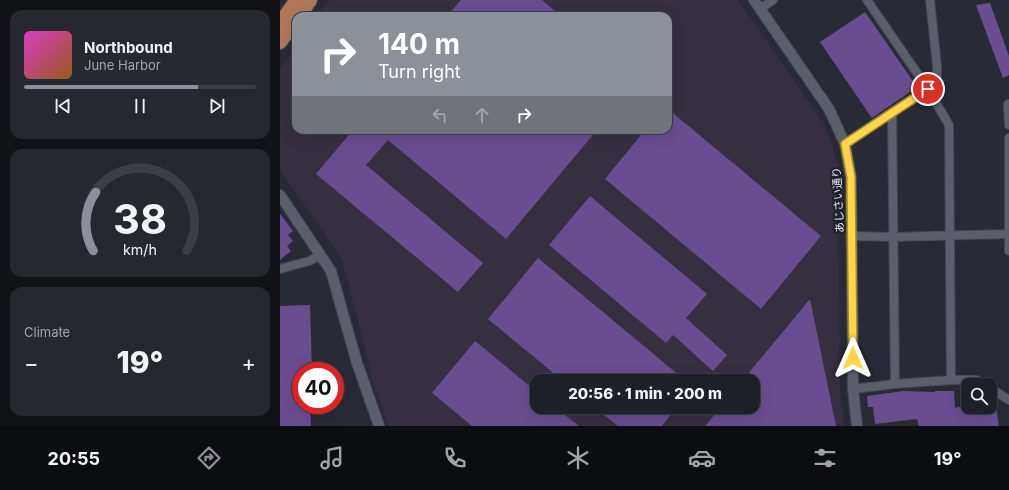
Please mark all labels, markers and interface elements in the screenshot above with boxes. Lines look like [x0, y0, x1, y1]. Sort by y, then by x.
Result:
text: 140 m [378, 27, 460, 61]
icon: right [312, 28, 364, 80]
text: Northbound [84, 38, 173, 57]
text: June Harbor [84, 57, 161, 73]
text: Turn right [378, 61, 461, 82]
pin [911, 72, 945, 106]
icon: arrive [917, 78, 939, 100]
icon: previous [52, 95, 74, 117]
icon: pause [129, 95, 151, 117]
icon: next [206, 95, 228, 117]
icon: left [429, 104, 451, 126]
icon: ahead [471, 104, 493, 126]
icon: right [513, 104, 535, 126]
street label: あじさい通り [829, 167, 847, 233]
text: 38 [113, 194, 167, 244]
text: km/h [123, 241, 157, 258]
text: Climate [24, 324, 70, 340]
position arrow [832, 337, 874, 379]
text: 19° [117, 344, 163, 380]
text: − [24, 350, 39, 376]
text: + [241, 350, 256, 376]
speed limit sign: 40 [292, 362, 344, 414]
map controls [961, 378, 997, 414]
button: search [961, 378, 997, 414]
text: 20:56 · 1 min · 200 m [568, 384, 722, 403]
icon: directions [195, 444, 223, 472]
icon: music [318, 444, 346, 472]
icon: phone [441, 444, 469, 472]
icon: climate [564, 444, 592, 472]
icon: car [688, 444, 716, 472]
icon: filters [811, 444, 839, 472]
text: 20:55 [48, 448, 100, 469]
text: 19° [934, 448, 961, 469]

